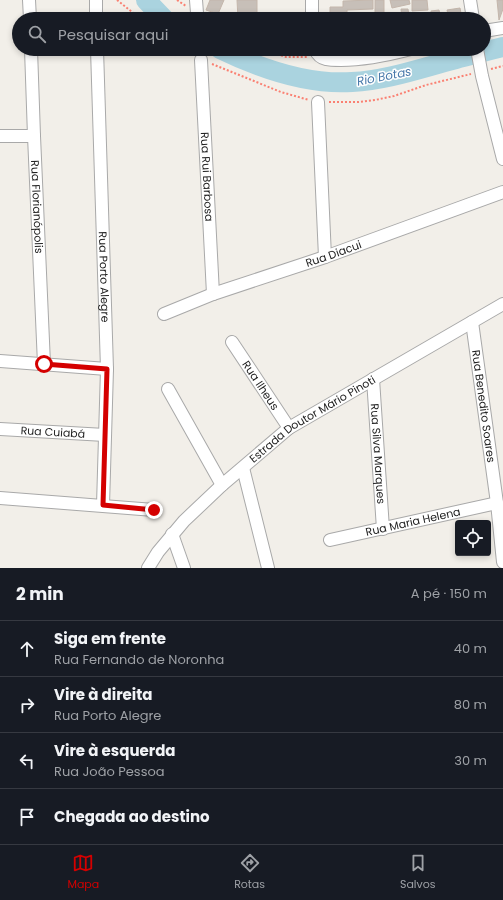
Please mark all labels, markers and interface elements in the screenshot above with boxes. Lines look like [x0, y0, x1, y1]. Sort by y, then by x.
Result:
search box [12, 12, 491, 56]
icon: search [26, 23, 48, 45]
text: Pesquisar aqui [58, 24, 168, 45]
water label: Rio Botas [355, 62, 413, 90]
street label: Rua Rui Barbosa [197, 132, 217, 222]
street label: Rua Florianópolis [27, 160, 47, 254]
street label: Rua Porto Alegre [95, 231, 114, 323]
street label: Rua Diacui [303, 236, 364, 271]
street label: Rua Benedito Soares [468, 349, 499, 464]
route start [35, 355, 53, 373]
street label: Rua Ilheus [239, 357, 283, 413]
street label: Estrada Doutor Mário Pinoti [246, 372, 379, 466]
street label: Rua Silva Marques [367, 403, 389, 505]
street label: Rua Cuiabá [20, 422, 86, 442]
route end [145, 501, 163, 519]
street label: Rua Maria Helena [364, 503, 462, 540]
map controls [455, 520, 491, 556]
button: locate [455, 520, 491, 556]
text: 2 min [16, 582, 64, 606]
text: A pé · 150 m [411, 584, 487, 603]
text: Siga em frente [54, 628, 166, 649]
icon: ahead [16, 638, 38, 660]
text: 40 m [454, 639, 487, 658]
text: Rua Fernando de Noronha [54, 650, 224, 669]
text: Vire à direita [54, 684, 153, 705]
icon: right [16, 694, 38, 716]
text: 80 m [454, 695, 487, 714]
text: Rua Porto Alegre [54, 706, 161, 725]
text: Vire à esquerda [54, 740, 176, 761]
icon: left [16, 750, 38, 772]
text: 30 m [454, 751, 487, 770]
text: Rua João Pessoa [54, 762, 165, 781]
icon: arrive [16, 806, 38, 828]
text: Chegada ao destino [54, 806, 210, 827]
tab: Mapa [67, 852, 99, 893]
tab: Rotas [234, 852, 265, 893]
tab: Salvos [400, 852, 436, 893]

